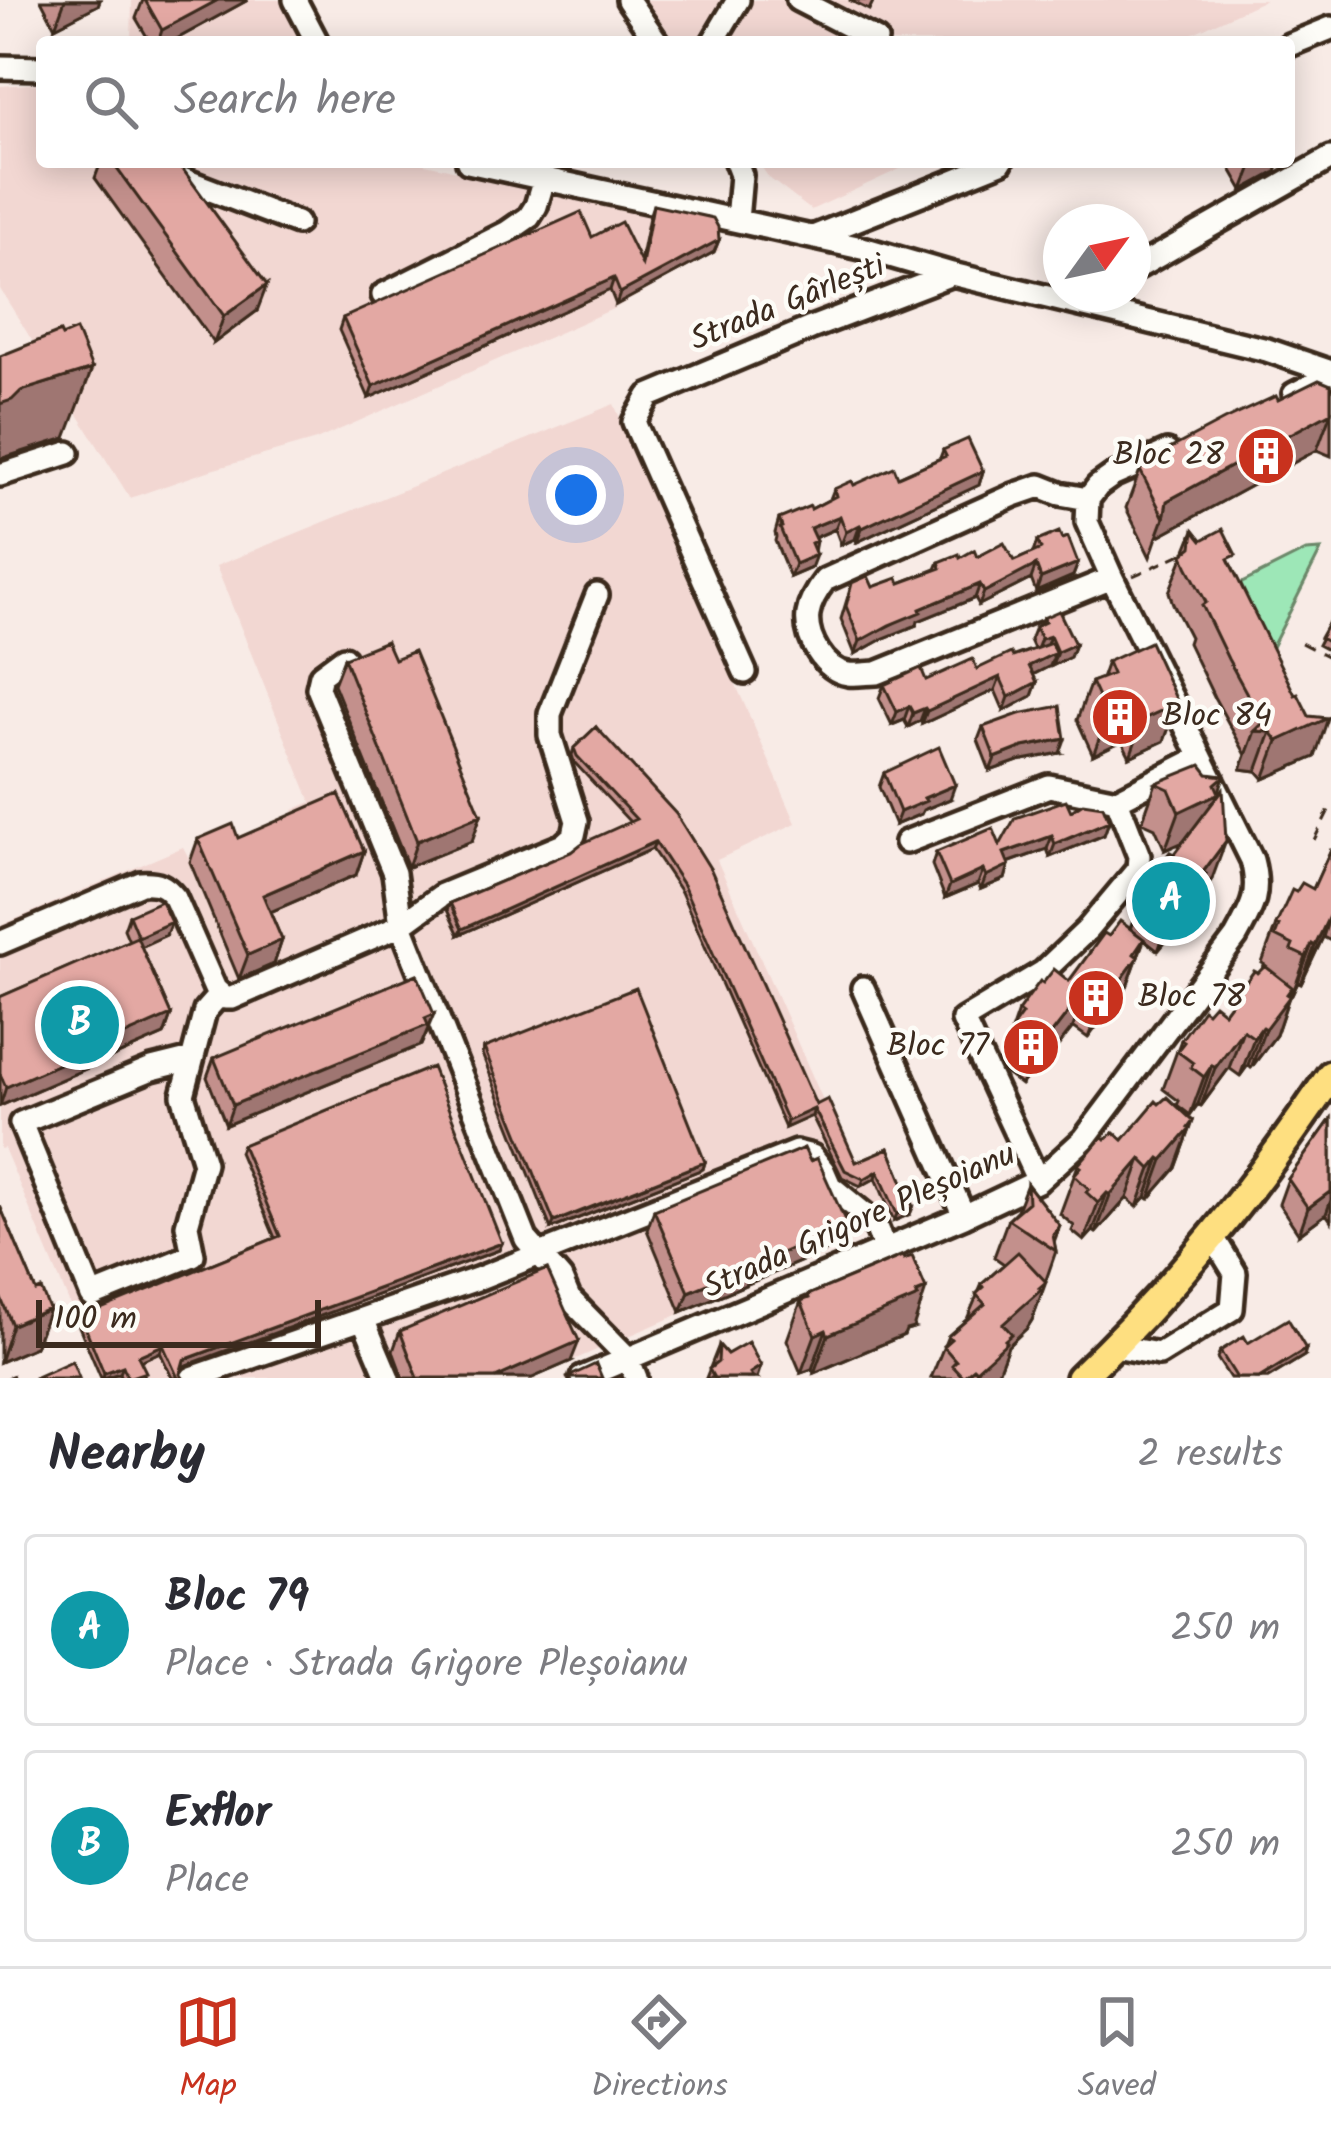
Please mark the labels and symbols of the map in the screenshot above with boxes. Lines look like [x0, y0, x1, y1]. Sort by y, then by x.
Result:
north arrow [1043, 204, 1151, 312]
street label: Strada Gârlești [683, 240, 895, 367]
building icon: Bloc 28 [1235, 425, 1297, 487]
place label: Bloc 28 [1113, 430, 1224, 483]
your location [546, 465, 606, 525]
building icon: Bloc 84 [1089, 686, 1151, 748]
place label: Bloc 84 [1162, 691, 1272, 744]
pin: A [1132, 856, 1210, 946]
building icon: Bloc 78 [1065, 967, 1127, 1029]
place label: Bloc 78 [1138, 972, 1245, 1025]
pin: B [41, 980, 119, 1070]
building icon: Bloc 77 [1000, 1016, 1062, 1078]
place label: Bloc 77 [887, 1021, 991, 1074]
street label: Strada Grigore Pleșoianu [695, 1129, 1025, 1315]
scale bar [36, 1294, 321, 1347]

